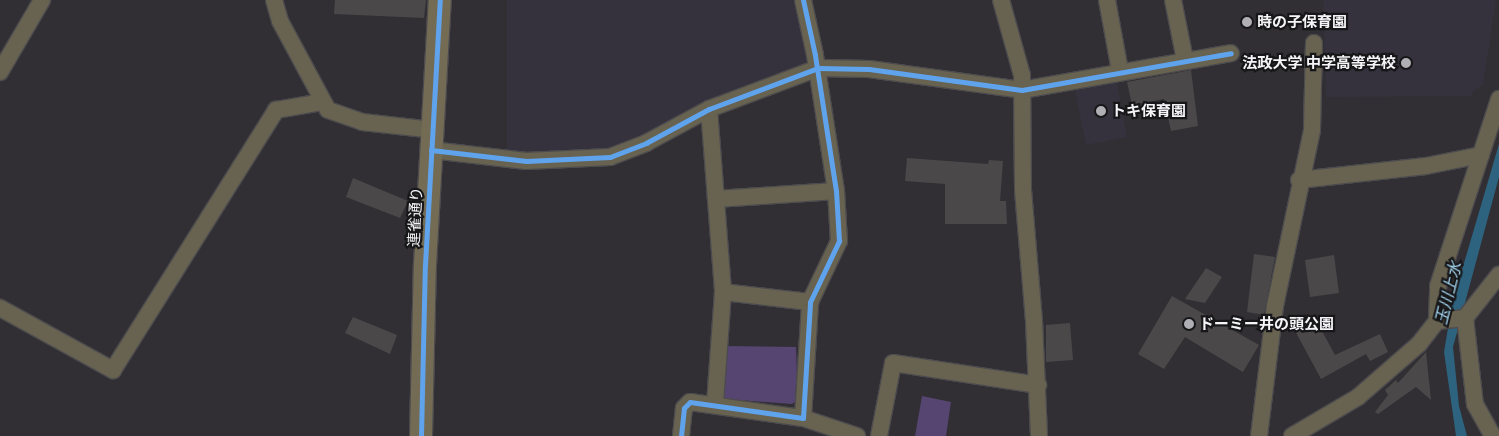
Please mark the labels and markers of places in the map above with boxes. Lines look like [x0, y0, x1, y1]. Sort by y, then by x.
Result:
place label: 時の子保育園 [1257, 13, 1347, 31]
marker: 時の子保育園 [1241, 16, 1253, 28]
place label: 法政大学 中学高等学校 [1242, 54, 1396, 72]
marker: 法政大学 中学高等学校 [1400, 57, 1412, 69]
place label: トキ保育園 [1111, 102, 1186, 120]
marker: トキ保育園 [1095, 105, 1107, 117]
place label: ドーミー井の頭公園 [1199, 315, 1334, 333]
marker: ドーミー井の頭公園 [1183, 318, 1195, 330]

